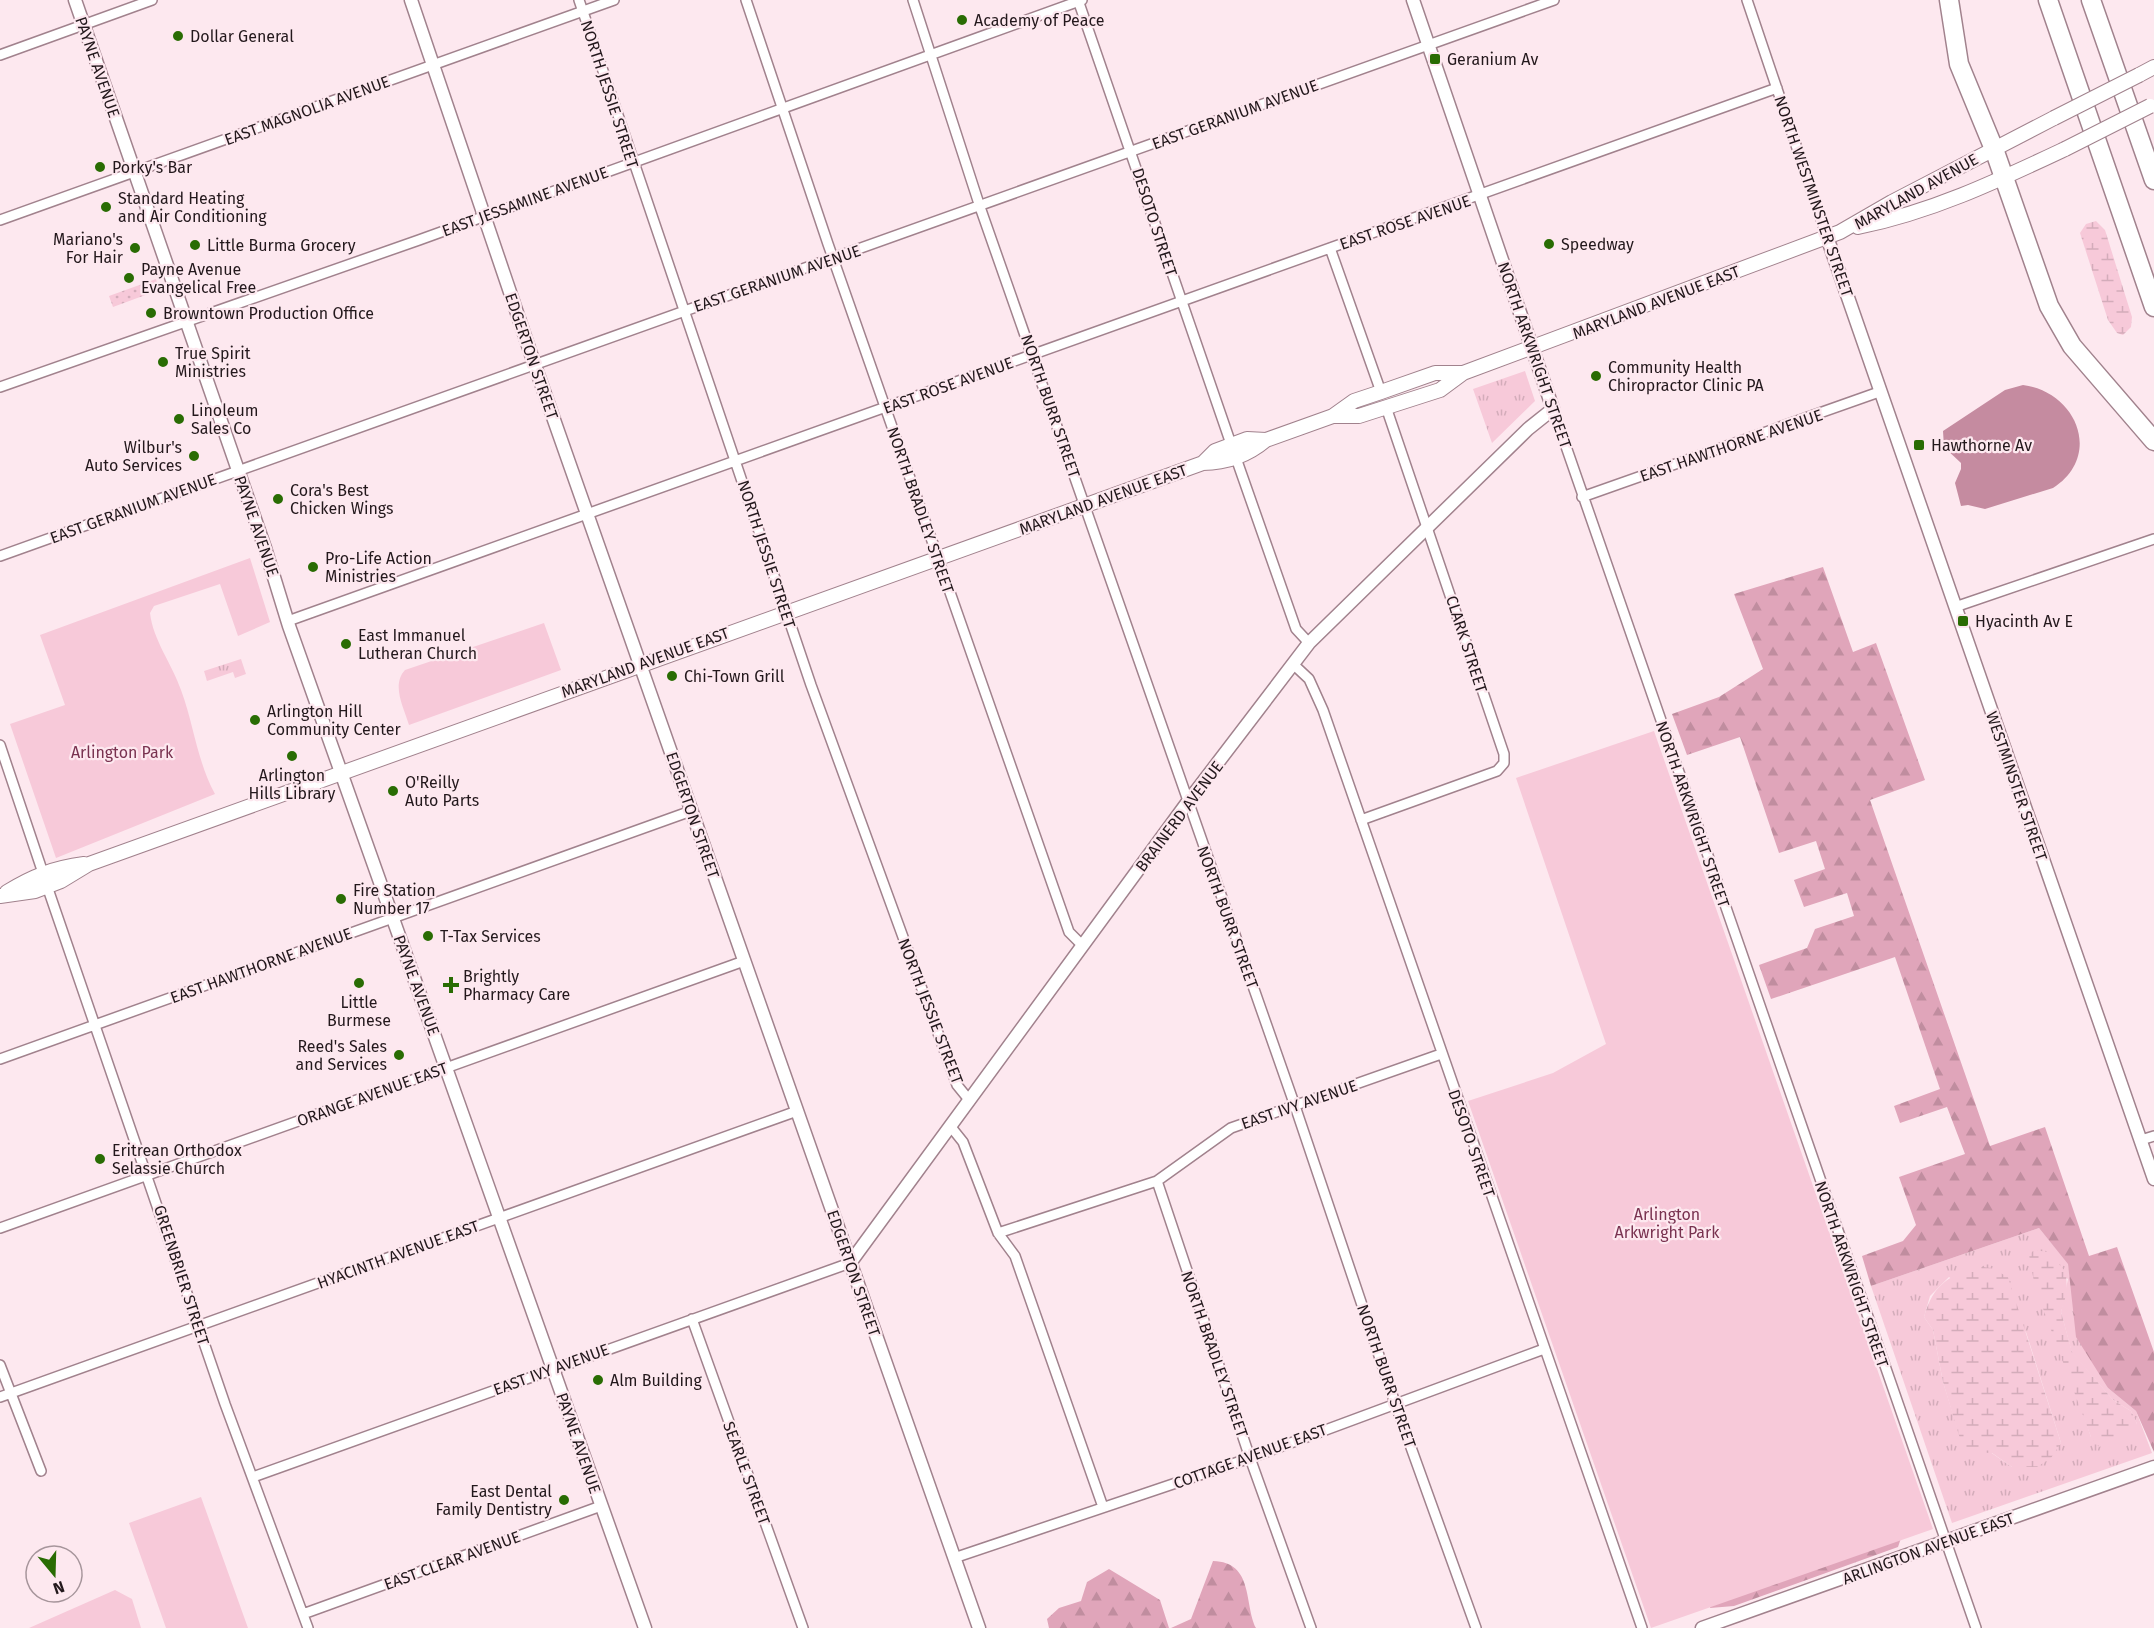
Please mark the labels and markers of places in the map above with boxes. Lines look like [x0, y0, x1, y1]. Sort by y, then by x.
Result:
place label: Academy of Peace [974, 11, 1104, 30]
marker: Academy of Peace [955, 13, 969, 27]
place label: Dollar General [190, 27, 294, 46]
marker: Dollar General [171, 29, 185, 43]
place label: Geranium Av [1447, 50, 1538, 69]
marker: Geranium Av [1428, 52, 1442, 66]
place label: Porky's Bar [112, 158, 193, 177]
marker: Porky's Bar [93, 160, 107, 174]
place label: Standard Heating and Air Conditioning [118, 189, 267, 226]
marker: Standard Heating and Air Conditioning [99, 200, 113, 214]
place label: Mariano's For Hair [53, 230, 124, 267]
place label: Speedway [1561, 235, 1634, 254]
place label: Little Burma Grocery [207, 236, 356, 255]
marker: Speedway [1542, 237, 1556, 251]
marker: Little Burma Grocery [188, 238, 202, 252]
marker: Mariano's For Hair [128, 241, 142, 255]
place label: Payne Avenue Evangelical Free [141, 260, 256, 297]
marker: Payne Avenue Evangelical Free [122, 271, 136, 285]
place label: Browntown Production Office [163, 304, 374, 323]
marker: Browntown Production Office [144, 306, 158, 320]
place label: True Spirit Ministries [175, 344, 251, 381]
marker: True Spirit Ministries [156, 355, 170, 369]
place label: Community Health Chiropractor Clinic PA [1608, 358, 1765, 395]
marker: Community Health Chiropractor Clinic PA [1589, 369, 1603, 383]
place label: Linoleum Sales Co [191, 401, 259, 438]
marker: Linoleum Sales Co [172, 412, 186, 426]
place label: Hawthorne Av [1931, 436, 2032, 455]
place label: Wilbur's Auto Services [85, 438, 182, 475]
marker: Hawthorne Av [1912, 438, 1926, 452]
marker: Wilbur's Auto Services [187, 449, 201, 463]
place label: Cora's Best Chicken Wings [290, 481, 394, 518]
marker: Cora's Best Chicken Wings [271, 492, 285, 506]
place label: Pro-Life Action Ministries [325, 549, 432, 586]
marker: Pro-Life Action Ministries [306, 560, 320, 574]
place label: Hyacinth Av E [1975, 612, 2073, 631]
marker: Hyacinth Av E [1956, 614, 1970, 628]
place label: East Immanuel Lutheran Church [358, 626, 477, 663]
marker: East Immanuel Lutheran Church [339, 637, 353, 651]
place label: Chi-Town Grill [684, 667, 785, 686]
marker: Chi-Town Grill [665, 669, 679, 683]
place label: Arlington Hill Community Center [267, 702, 401, 739]
marker: Arlington Hill Community Center [248, 713, 262, 727]
marker: Arlington Hills Library [285, 749, 299, 763]
place label: Arlington Hills Library [249, 766, 336, 803]
place label: O'Reilly Auto Parts [405, 773, 479, 810]
marker: O'Reilly Auto Parts [386, 784, 400, 798]
place label: Fire Station Number 17 [353, 881, 436, 918]
marker: Fire Station Number 17 [334, 892, 348, 906]
place label: T-Tax Services [440, 927, 541, 946]
marker: T-Tax Services [421, 929, 435, 943]
place label: Brightly Pharmacy Care [463, 967, 570, 1004]
marker: Little Burmese [352, 976, 366, 990]
marker: Brightly Pharmacy Care [444, 978, 458, 992]
place label: Little Burmese [327, 993, 391, 1030]
place label: Reed's Sales and Services [296, 1037, 387, 1074]
marker: Reed's Sales and Services [392, 1048, 406, 1062]
place label: Eritrean Orthodox Selassie Church [112, 1141, 242, 1178]
marker: Eritrean Orthodox Selassie Church [93, 1152, 107, 1166]
place label: Alm Building [610, 1371, 702, 1390]
marker: Alm Building [591, 1373, 605, 1387]
place label: East Dental Family Dentistry [436, 1482, 552, 1519]
marker: East Dental Family Dentistry [557, 1493, 571, 1507]

